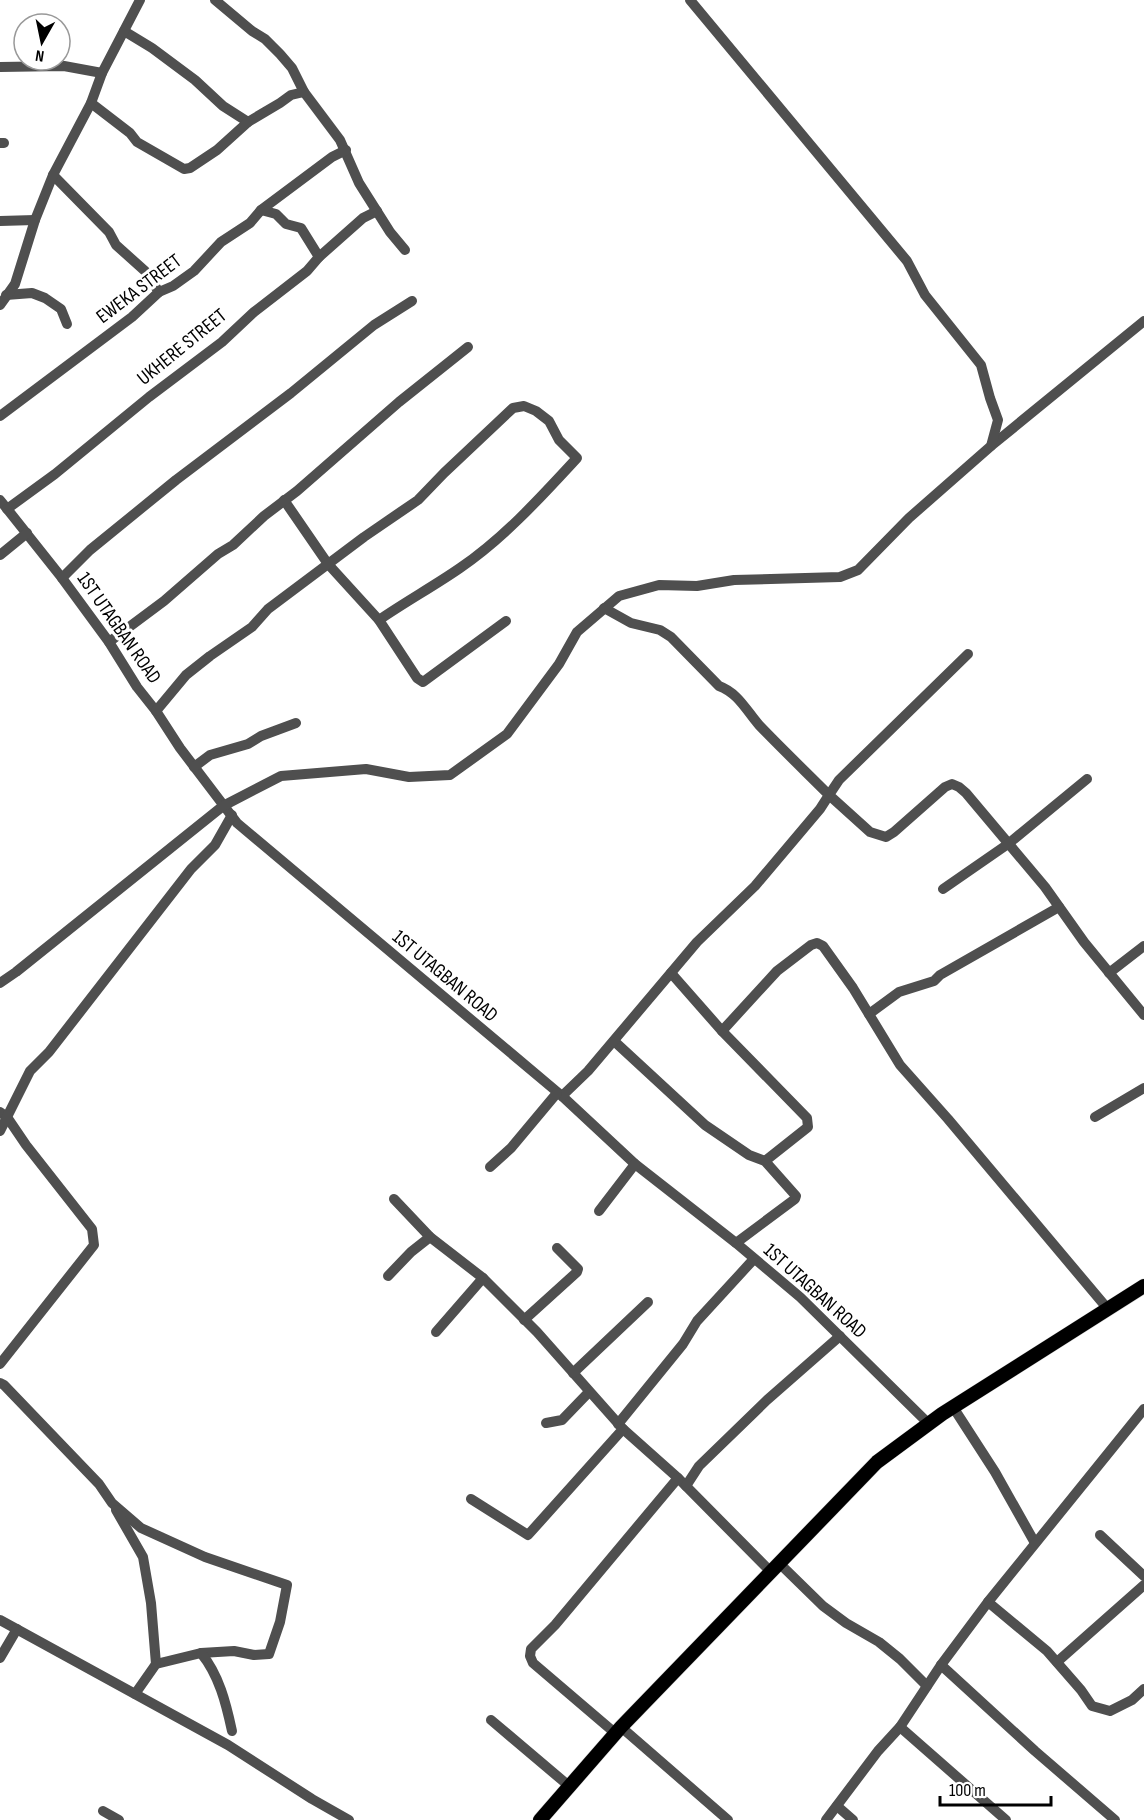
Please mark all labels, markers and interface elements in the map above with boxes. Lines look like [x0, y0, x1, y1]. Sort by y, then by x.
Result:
north arrow [12, 12, 72, 72]
text: N [34, 45, 46, 65]
street label: EWEKA STREET [92, 249, 186, 329]
street label: UKHERE STREET [132, 304, 232, 390]
street label: 1ST UTAGBAN ROAD [72, 568, 166, 688]
street label: 1ST UTAGBAN ROAD [387, 925, 503, 1027]
street label: 1ST UTAGBAN ROAD [759, 1238, 871, 1344]
scale bar [940, 1769, 1051, 1807]
text: 100 m [949, 1780, 986, 1801]

